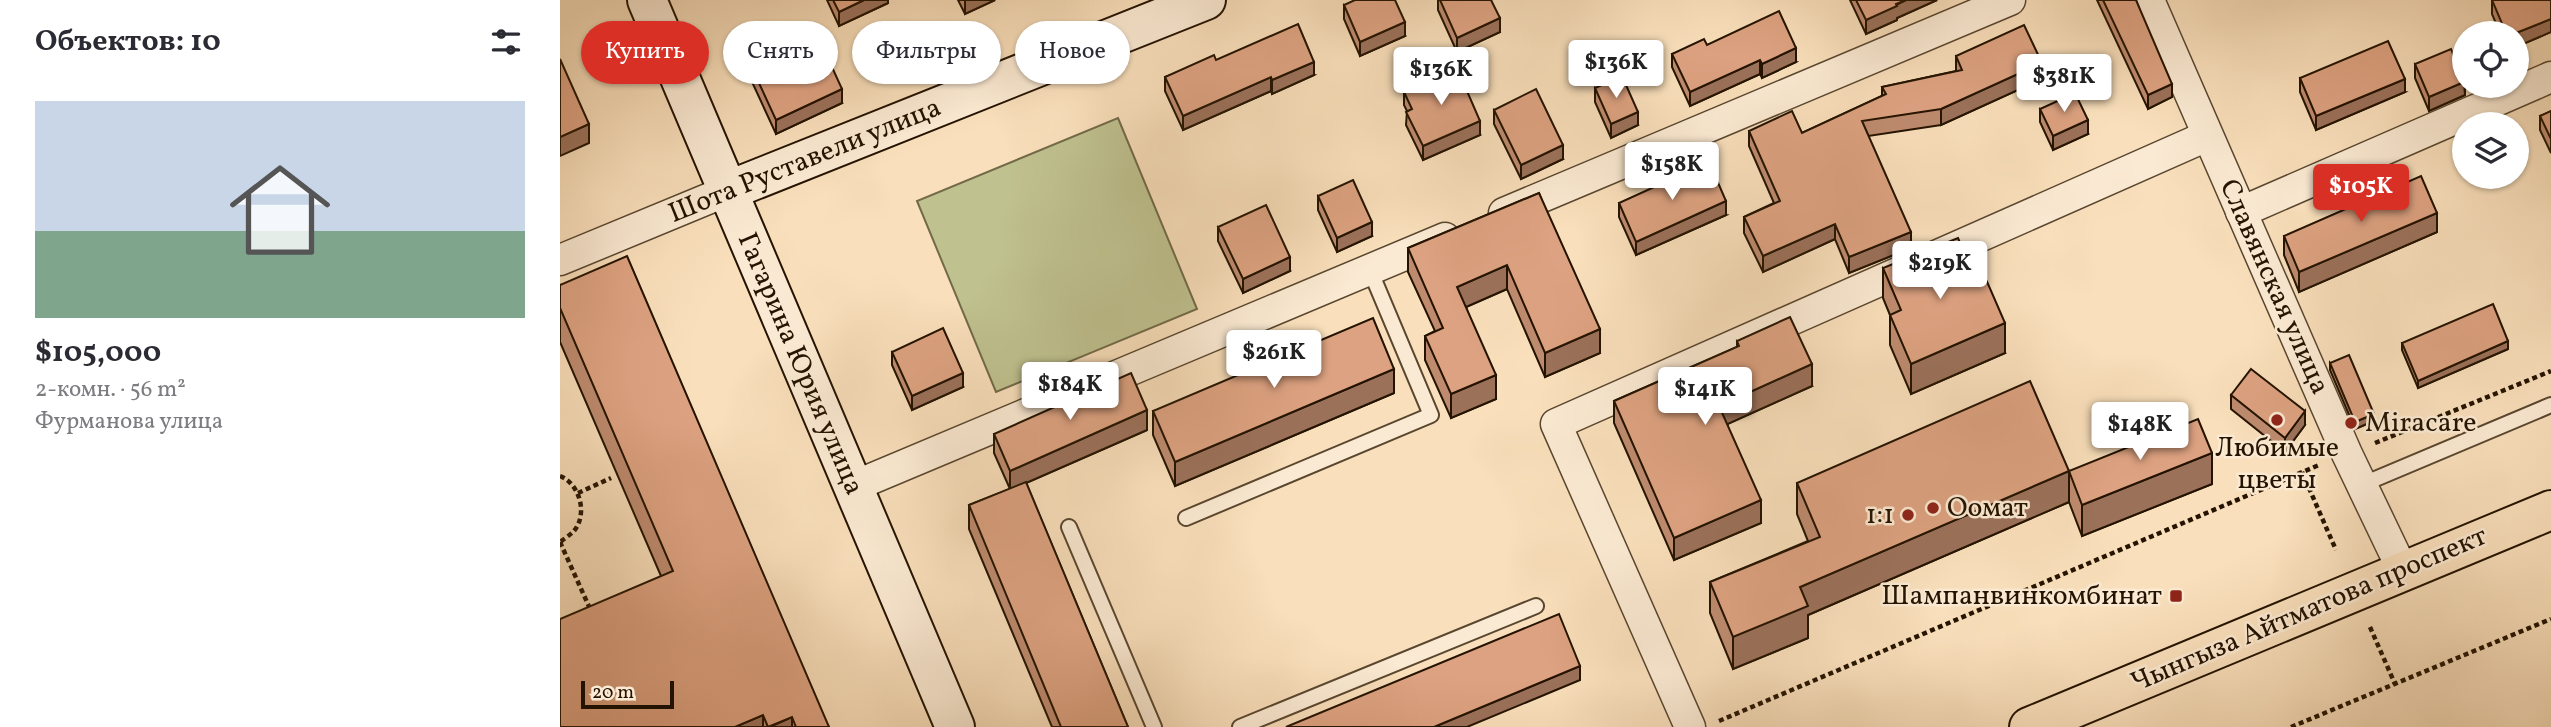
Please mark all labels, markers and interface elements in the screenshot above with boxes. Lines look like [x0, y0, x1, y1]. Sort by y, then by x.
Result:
text: Объектов: 10 [35, 21, 221, 63]
chip: Купить [581, 21, 709, 84]
chip: Снять [723, 21, 838, 84]
chip: Фильтры [852, 21, 1001, 84]
chip: Новое [1015, 21, 1130, 84]
map controls [2452, 21, 2529, 189]
button: locate [2452, 21, 2529, 98]
icon: filters [487, 23, 525, 61]
pin: $136K [1567, 41, 1665, 100]
text: $136K [1584, 47, 1648, 79]
pin: $136K [1392, 48, 1490, 107]
text: $136K [1409, 54, 1473, 86]
pin: $381K [2015, 54, 2113, 114]
text: $381K [2033, 61, 2096, 93]
street label: Шота Руставели улица [663, 88, 947, 234]
button: layers [2452, 112, 2529, 189]
pin: $158K [1623, 142, 1721, 202]
icon: home [217, 147, 343, 273]
text: $158K [1641, 149, 1703, 181]
pin: $105K [2312, 164, 2410, 224]
text: $105K [2329, 171, 2393, 203]
street label: Славянская улица [2209, 173, 2339, 401]
street label: Гагарина Юрия улица [727, 227, 873, 501]
pin: $219K [1891, 242, 1989, 301]
text: $219K [1908, 248, 1972, 280]
pin: $261K [1225, 330, 1323, 390]
text: $105,000 [35, 332, 161, 374]
text: $261K [1242, 337, 1306, 369]
pin: $184K [1021, 362, 1119, 422]
pin: $141K [1656, 368, 1754, 427]
text: $184K [1038, 369, 1102, 401]
text: 2-комн. · 56 m² [35, 374, 186, 406]
text: $141K [1674, 374, 1736, 406]
pin: $148K [2091, 402, 2189, 462]
place label: Miracare [2365, 404, 2477, 443]
text: Фурманова улица [35, 406, 223, 438]
text: $148K [2108, 409, 2173, 441]
marker: Любимые цветы [2269, 412, 2285, 428]
marker: Miracare [2343, 415, 2359, 431]
place label: Любимые цветы [2215, 429, 2339, 500]
place label: Оомат [1947, 489, 2028, 528]
place label: 1:1 [1866, 496, 1894, 535]
marker: Оомат [1925, 500, 1941, 516]
marker: 1:1 [1900, 507, 1916, 523]
street label: Чынгыза Айтматова проспект [2125, 517, 2493, 703]
place label: Шампанвинкомбинат [1881, 577, 2162, 616]
marker: Шампанвинкомбинат [2168, 588, 2184, 604]
scale bar [581, 678, 674, 710]
text: 20 m [592, 680, 634, 706]

